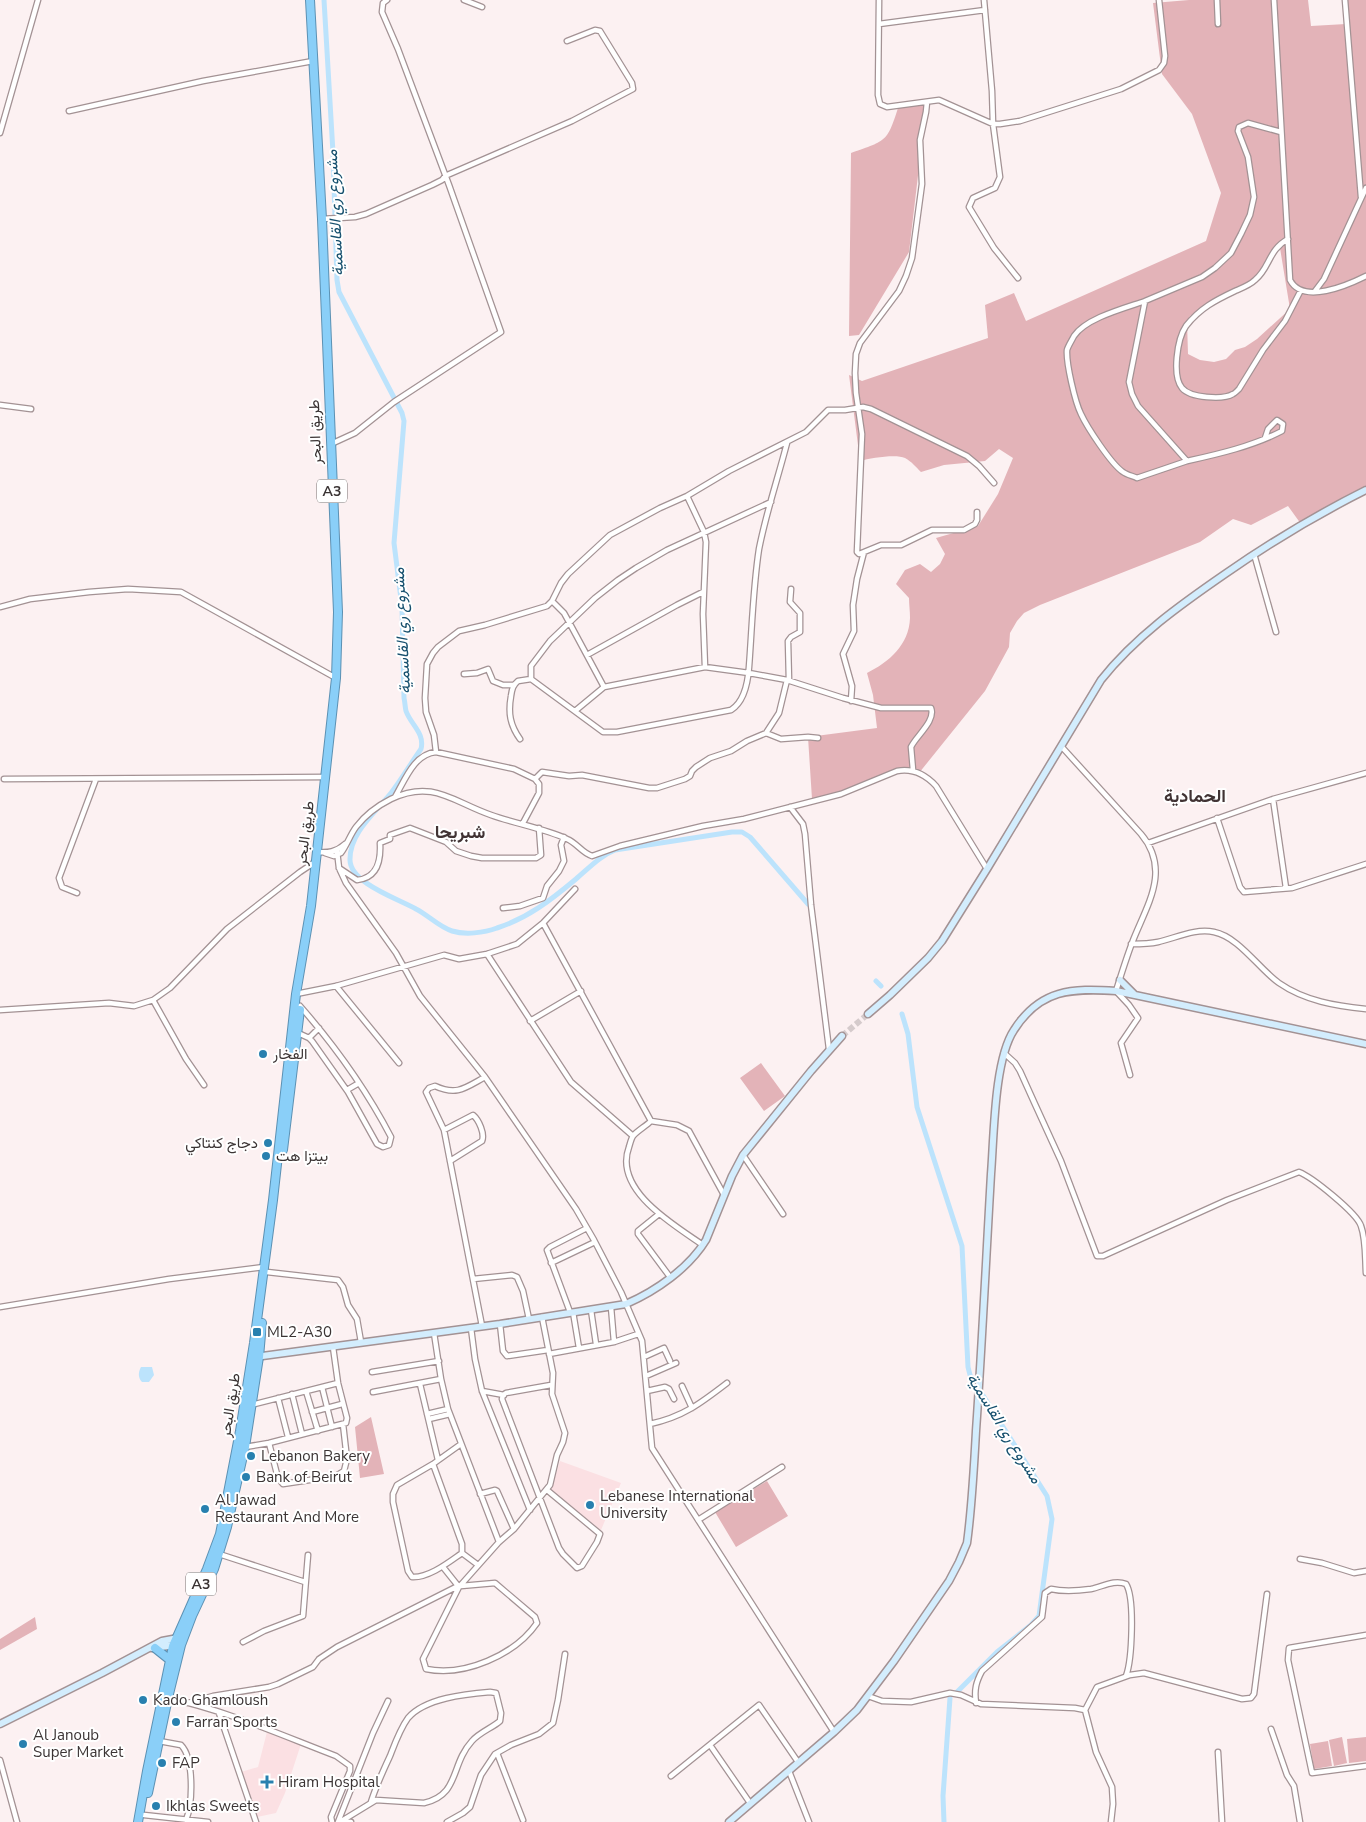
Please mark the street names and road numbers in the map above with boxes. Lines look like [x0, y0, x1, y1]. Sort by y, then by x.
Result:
street label: طريق البحر [304, 399, 326, 466]
road number: A3 [317, 480, 347, 502]
street label: طريق البحر [291, 799, 319, 867]
street label: طريق البحر [215, 1371, 245, 1439]
road number: A3 [186, 1572, 216, 1596]

